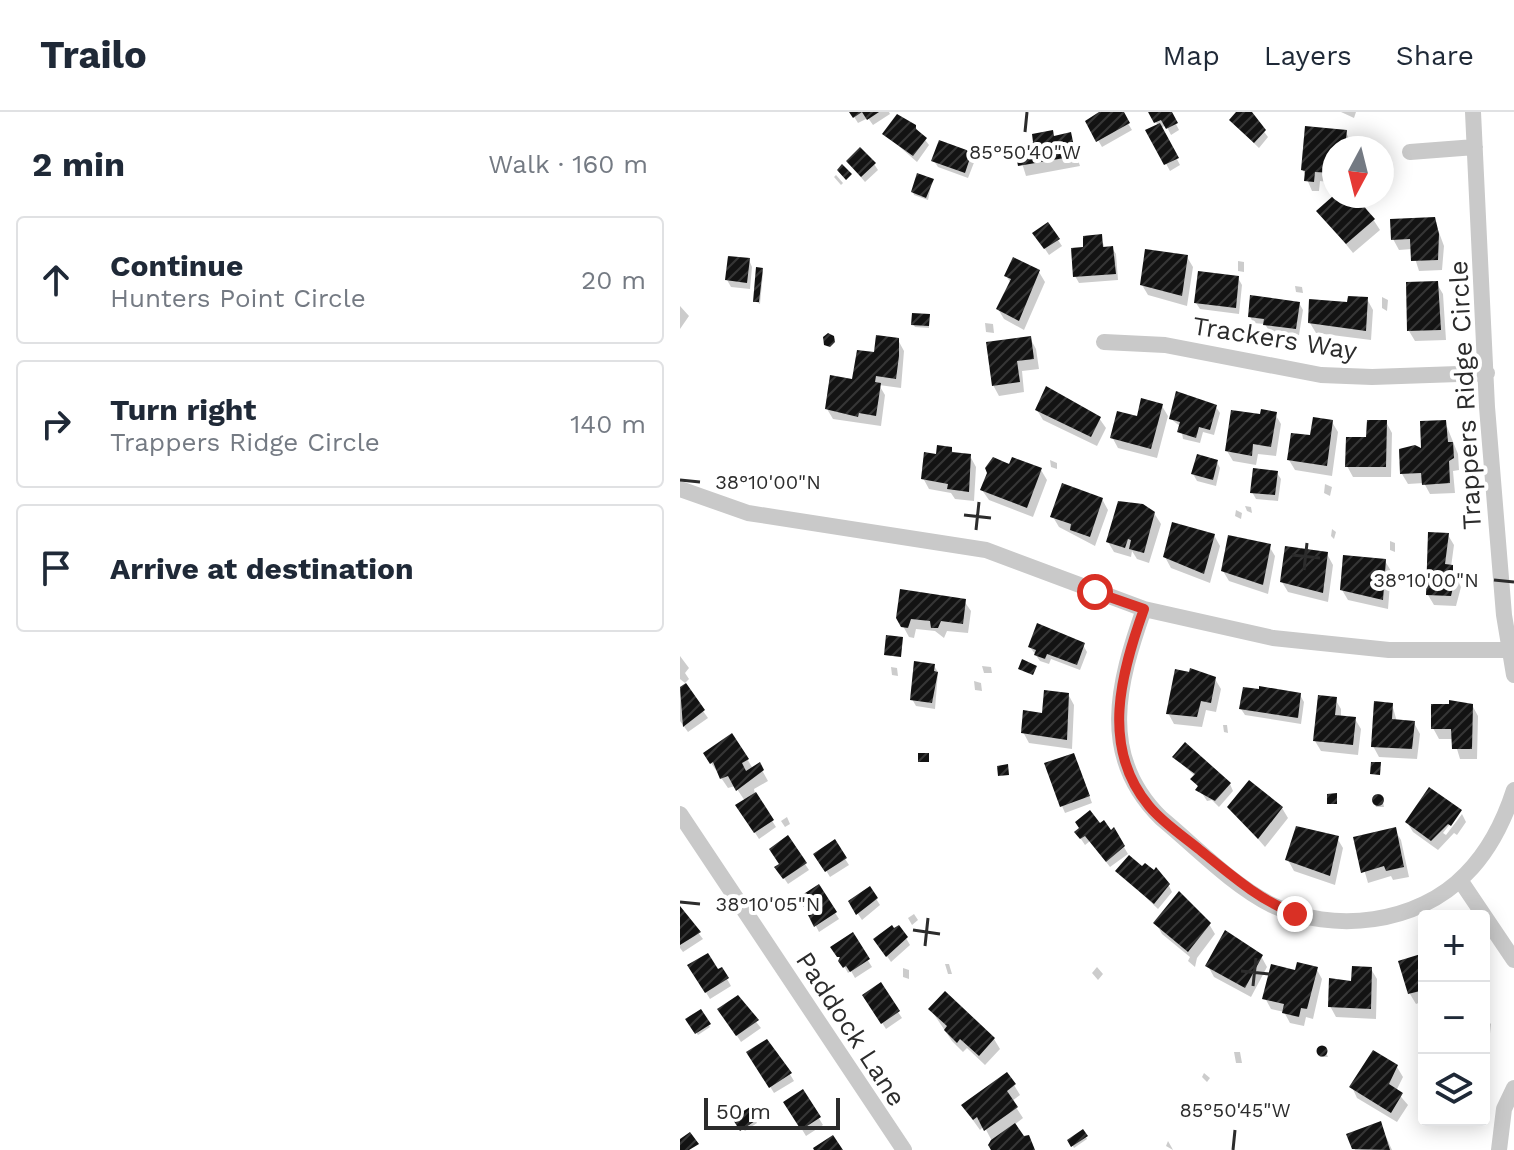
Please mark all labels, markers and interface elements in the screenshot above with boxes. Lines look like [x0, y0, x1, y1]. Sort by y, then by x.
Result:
text: Trailo [40, 33, 147, 77]
text: Map [1163, 39, 1220, 72]
text: Layers [1264, 39, 1352, 72]
text: Share [1396, 39, 1474, 72]
north arrow [1322, 136, 1394, 208]
text: 85°50'40"W [969, 140, 1081, 164]
text: 2 min [32, 144, 125, 184]
text: Walk · 160 m [488, 149, 648, 179]
text: Continue [110, 248, 243, 283]
icon: ahead [34, 258, 78, 302]
street label: Trappers Ridge Circle [1443, 260, 1487, 530]
text: 20 m [581, 265, 646, 295]
text: Hunters Point Circle [110, 283, 366, 313]
street label: Trackers Way [1191, 310, 1360, 366]
text: Turn right [110, 392, 256, 427]
icon: right [34, 402, 78, 446]
text: 140 m [570, 409, 646, 439]
text: Trappers Ridge Circle [110, 427, 380, 457]
text: 38°10'00"N [715, 470, 821, 494]
icon: arrive [34, 546, 78, 590]
text: Arrive at destination [110, 551, 414, 586]
text: 38°10'00"N [1373, 568, 1479, 592]
route start [1077, 574, 1113, 610]
text: 38°10'05"N [716, 892, 820, 916]
route end [1277, 896, 1313, 932]
map controls [1418, 910, 1490, 1126]
button: + [1418, 910, 1490, 982]
street label: Paddock Lane [790, 946, 912, 1112]
button: − [1418, 982, 1490, 1054]
button: layers [1418, 1054, 1490, 1126]
scale bar [704, 1094, 840, 1130]
text: 85°50'45"W [1179, 1098, 1291, 1122]
text: 50 m [716, 1099, 771, 1124]

